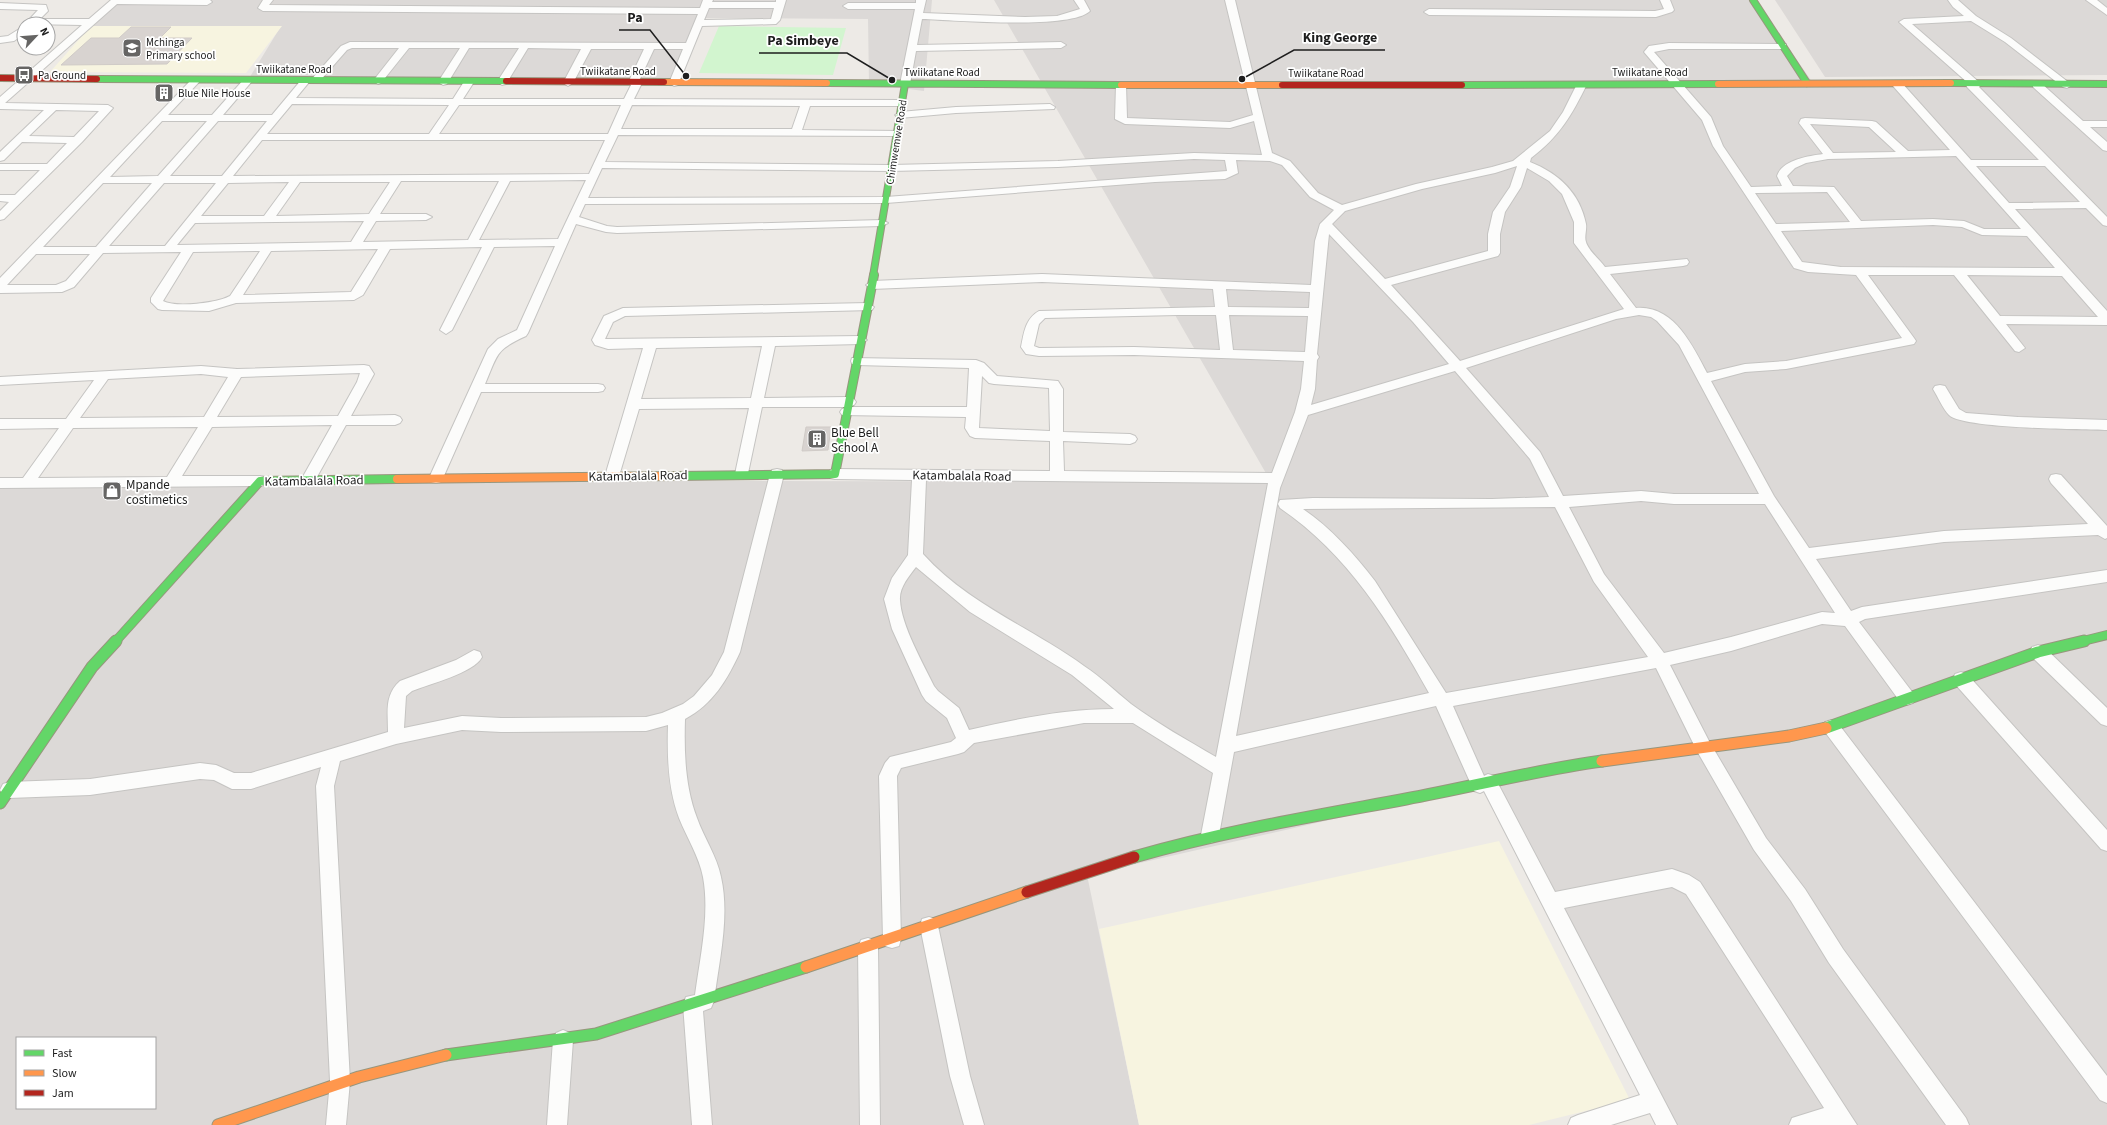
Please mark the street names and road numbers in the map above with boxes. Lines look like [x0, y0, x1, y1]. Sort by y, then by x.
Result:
street label: Twiikatane Road [256, 62, 332, 77]
street label: Twiikatane Road [580, 64, 656, 79]
street label: Twiikatane Road [904, 65, 980, 80]
street label: Twiikatane Road [1612, 65, 1688, 80]
street label: Twiikatane Road [1288, 66, 1364, 81]
street label: Chimwemwe Road [882, 99, 911, 186]
street label: Katambalala Road [588, 466, 688, 486]
street label: Katambalala Road [912, 466, 1012, 486]
street label: Katambalala Road [264, 471, 364, 491]

